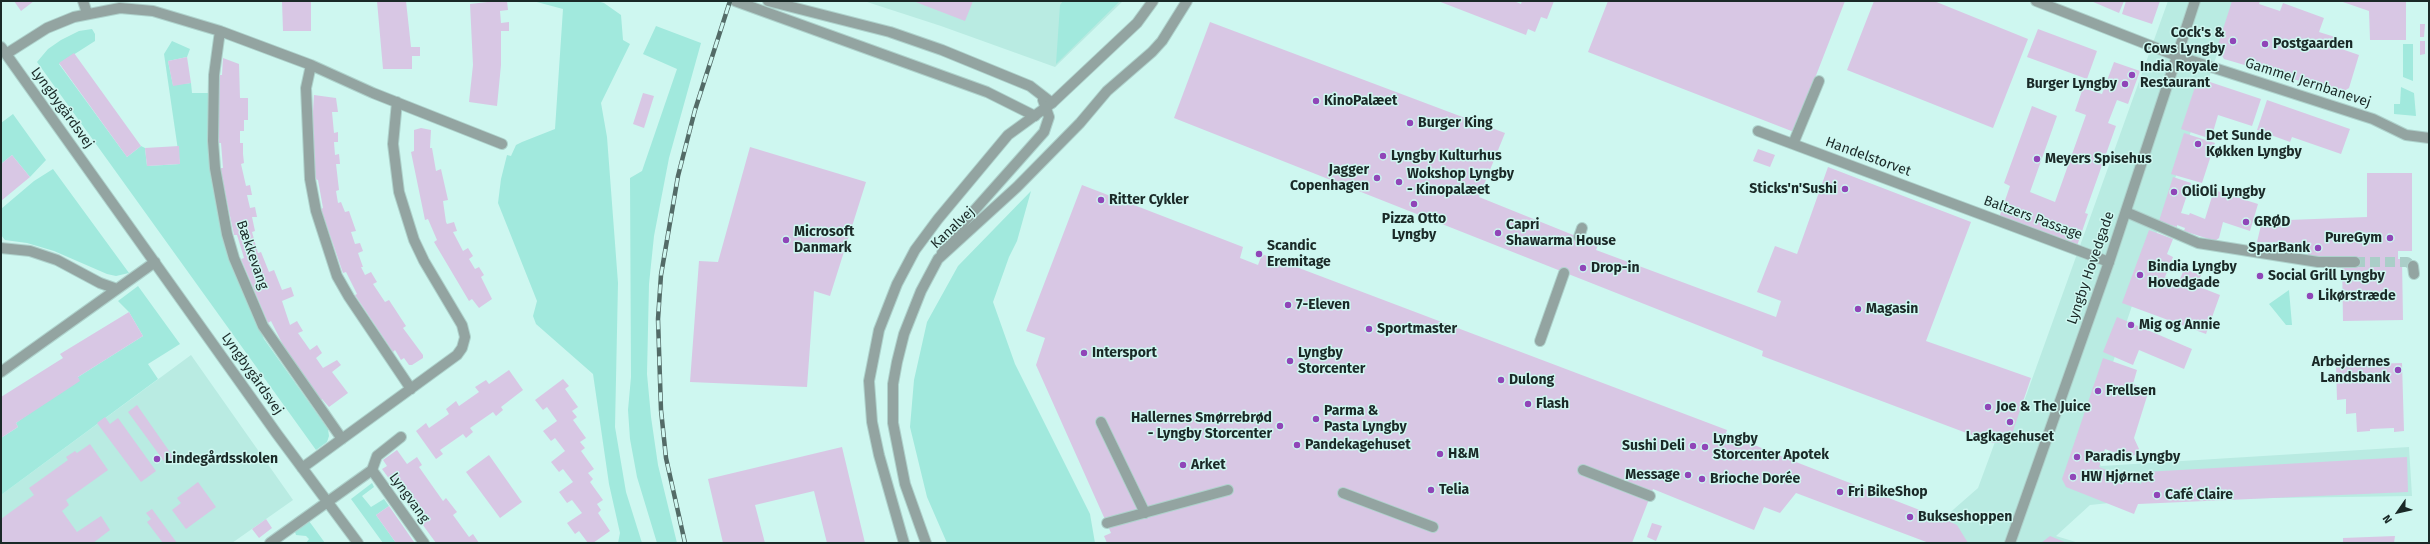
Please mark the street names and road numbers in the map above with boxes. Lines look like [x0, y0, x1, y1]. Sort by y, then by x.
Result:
street label: Gammel Jernbanevej [2243, 55, 2373, 111]
street label: Lyngbygårdsvej [27, 64, 97, 152]
street label: Handelstorvet [1823, 134, 1913, 180]
street label: Baltzers Passage [1981, 192, 2085, 244]
street label: Kanalvej [928, 204, 978, 252]
street label: Lyngby Hovedgade [2064, 209, 2118, 327]
street label: Bækkevang [232, 218, 272, 292]
street label: Lyngbygårdsvej [218, 330, 286, 418]
street label: Lyngvang [385, 470, 433, 526]

